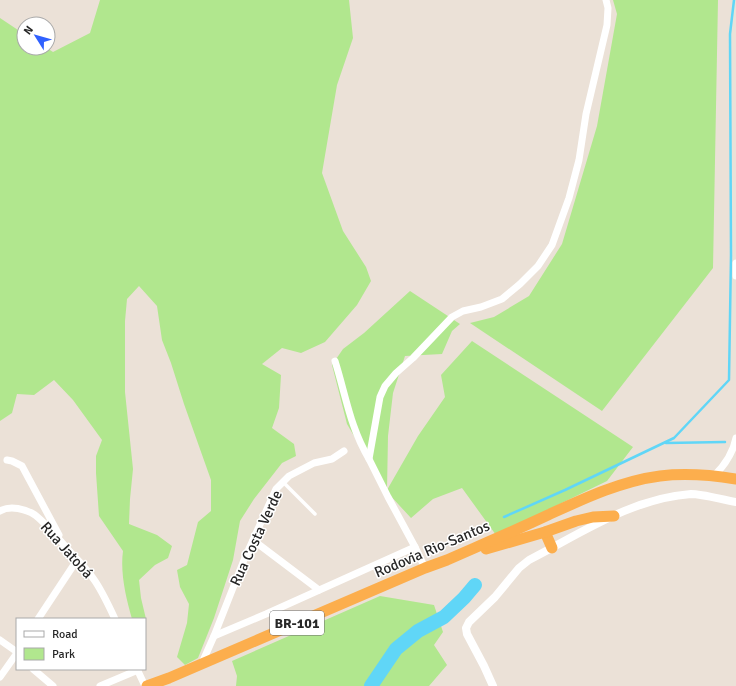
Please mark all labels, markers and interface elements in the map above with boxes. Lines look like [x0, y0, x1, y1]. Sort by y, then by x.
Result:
north arrow [16, 16, 56, 56]
text: N [21, 23, 36, 37]
street label: Rua Costa Verde [226, 487, 286, 589]
street label: Rodovia Rio-Santos [372, 516, 493, 581]
street label: Rua Jatobá [37, 518, 97, 582]
road number: BR-101 [270, 611, 324, 635]
legend [16, 618, 146, 670]
text: Road [52, 627, 78, 642]
text: Park [52, 647, 75, 662]

